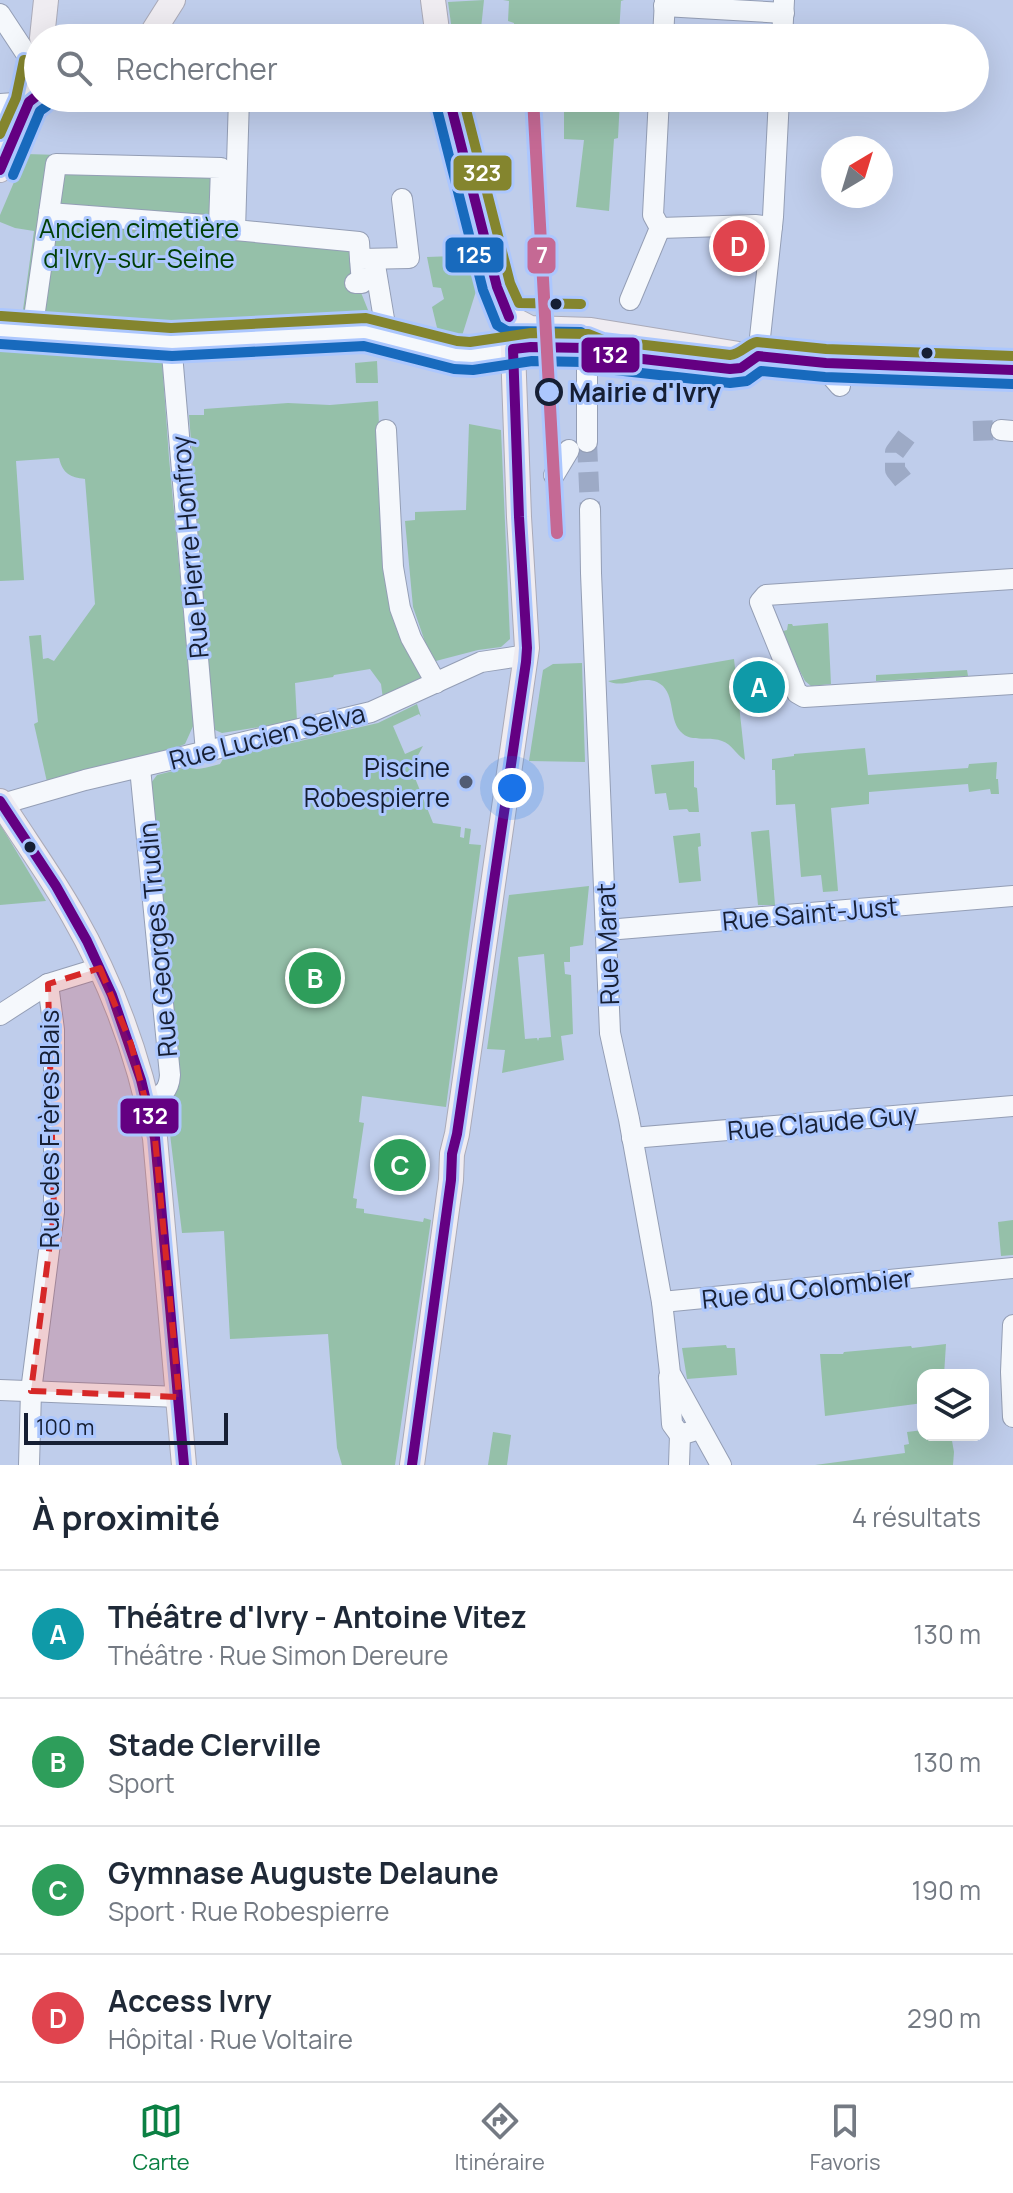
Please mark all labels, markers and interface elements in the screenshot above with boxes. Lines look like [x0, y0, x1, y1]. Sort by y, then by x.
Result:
search box [24, 24, 989, 112]
icon: search [52, 46, 96, 90]
text: Rechercher [116, 48, 278, 89]
north arrow [821, 136, 893, 208]
line badge: 323 [452, 154, 513, 192]
text: 323 [463, 158, 501, 188]
park label: Ancien cimetière d'Ivry-sur-Seine [39, 210, 239, 276]
pin: D [713, 216, 765, 276]
line badge: 125 [444, 236, 505, 274]
line badge: 7 [526, 236, 557, 275]
text: 125 [456, 240, 492, 270]
text: 7 [536, 240, 548, 270]
unlabelled marker [548, 296, 564, 312]
line badge: 132 [580, 336, 641, 374]
text: 132 [592, 340, 628, 370]
unlabelled marker [919, 345, 935, 361]
place label: Mairie d'Ivry [569, 374, 721, 410]
marker: Mairie d'Ivry [536, 379, 562, 405]
street label: Rue Pierre Honfroy [161, 434, 217, 660]
pin: A [733, 657, 785, 717]
street label: Rue Lucien Selva [165, 694, 369, 778]
place label: Piscine Robespierre [304, 749, 450, 815]
your location [492, 768, 532, 808]
marker: Piscine Robespierre [457, 773, 475, 791]
street label: Rue Georges Trudin [129, 821, 185, 1059]
unlabelled marker [22, 839, 38, 855]
street label: Rue Marat [587, 882, 627, 1006]
street label: Rue Saint-Just [721, 887, 899, 939]
pin: B [289, 948, 341, 1008]
street label: Rue des Frères Blais [31, 1010, 67, 1248]
street label: Rue Claude Guy [726, 1096, 919, 1148]
line badge: 132 [119, 1097, 180, 1135]
text: 132 [132, 1101, 168, 1131]
pin: C [374, 1135, 426, 1195]
street label: Rue du Colombier [700, 1259, 914, 1317]
map controls [917, 1369, 989, 1441]
button: layers [917, 1369, 989, 1441]
scale bar [24, 1409, 228, 1445]
text: 100 m [36, 1412, 94, 1442]
text: À proximité [32, 1494, 220, 1540]
text: 4 résultats [852, 1499, 981, 1535]
text: Théâtre d'Ivry - Antoine Vitez [108, 1596, 527, 1637]
text: A [49, 1616, 67, 1652]
text: 130 m [913, 1616, 981, 1652]
text: Théâtre · Rue Simon Dereure [108, 1637, 448, 1673]
text: Stade Clerville [108, 1724, 321, 1765]
text: B [50, 1744, 66, 1780]
text: 130 m [913, 1744, 981, 1780]
text: Sport [108, 1765, 175, 1801]
text: Gymnase Auguste Delaune [108, 1852, 499, 1893]
text: C [48, 1872, 68, 1908]
text: 190 m [912, 1872, 981, 1908]
text: Sport · Rue Robespierre [108, 1893, 389, 1929]
text: Access Ivry [108, 1980, 272, 2021]
text: D [49, 2000, 67, 2036]
text: 290 m [907, 2000, 981, 2036]
text: Hôpital · Rue Voltaire [108, 2021, 353, 2057]
tab: Carte [132, 2099, 190, 2177]
tab: Itinéraire [454, 2099, 545, 2177]
tab: Favoris [810, 2099, 881, 2177]

